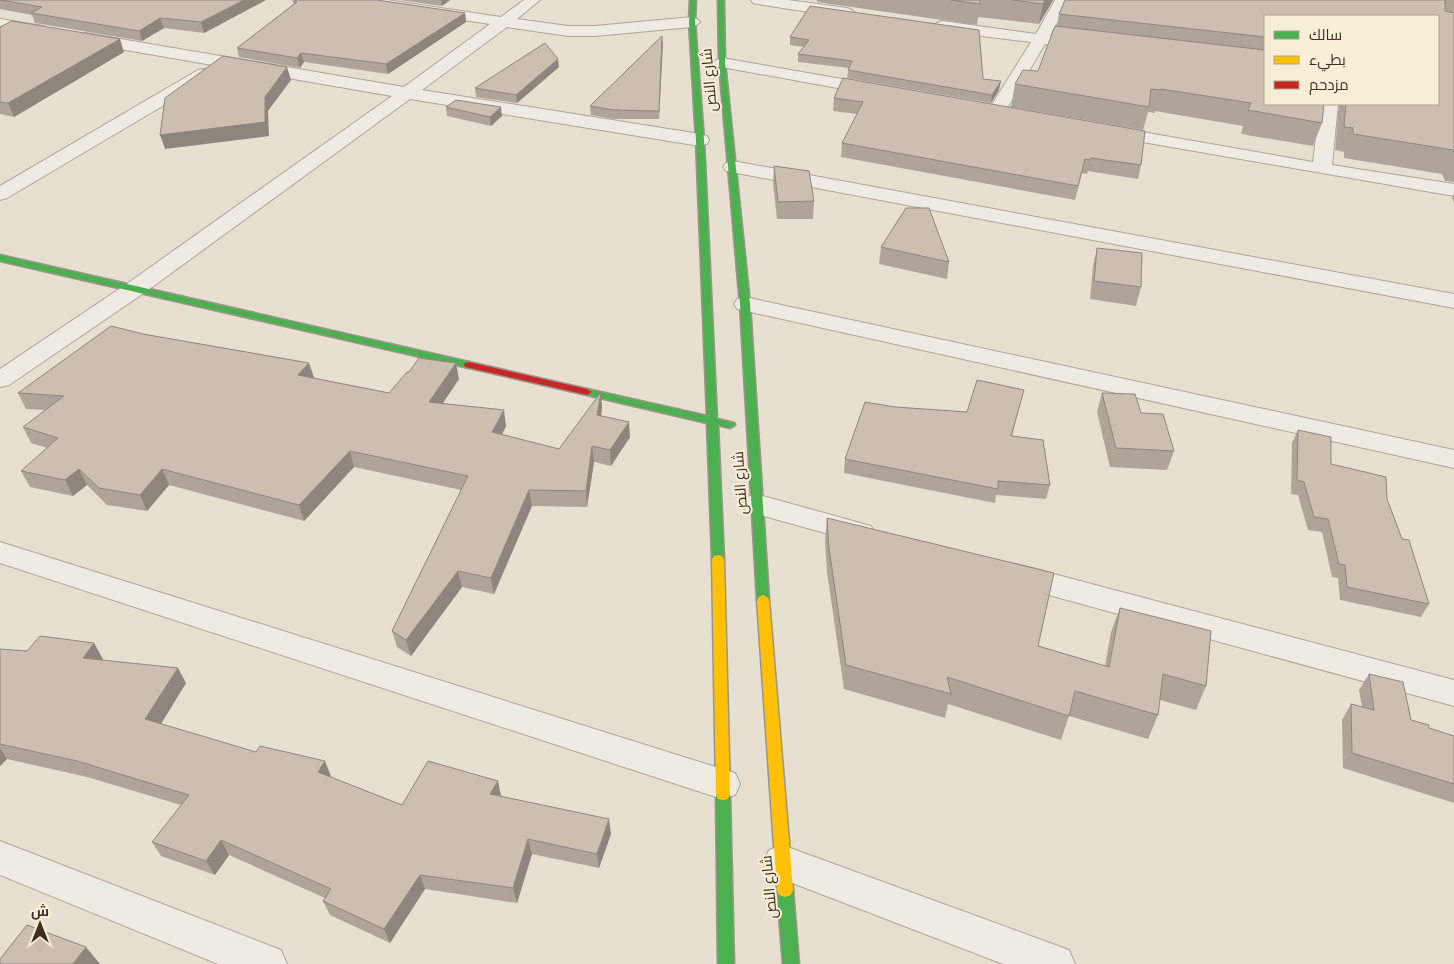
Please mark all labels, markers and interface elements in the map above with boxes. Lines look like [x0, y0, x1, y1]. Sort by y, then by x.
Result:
legend [1264, 15, 1439, 105]
text: سالك [1309, 24, 1342, 45]
street label: شارع النص [695, 47, 723, 113]
text: بطيء [1309, 49, 1346, 72]
text: مزدحم [1309, 74, 1349, 95]
street label: شارع النص [727, 451, 753, 515]
street label: شارع النص [755, 854, 783, 920]
north arrow [15, 899, 65, 949]
text: ش [31, 901, 49, 921]

